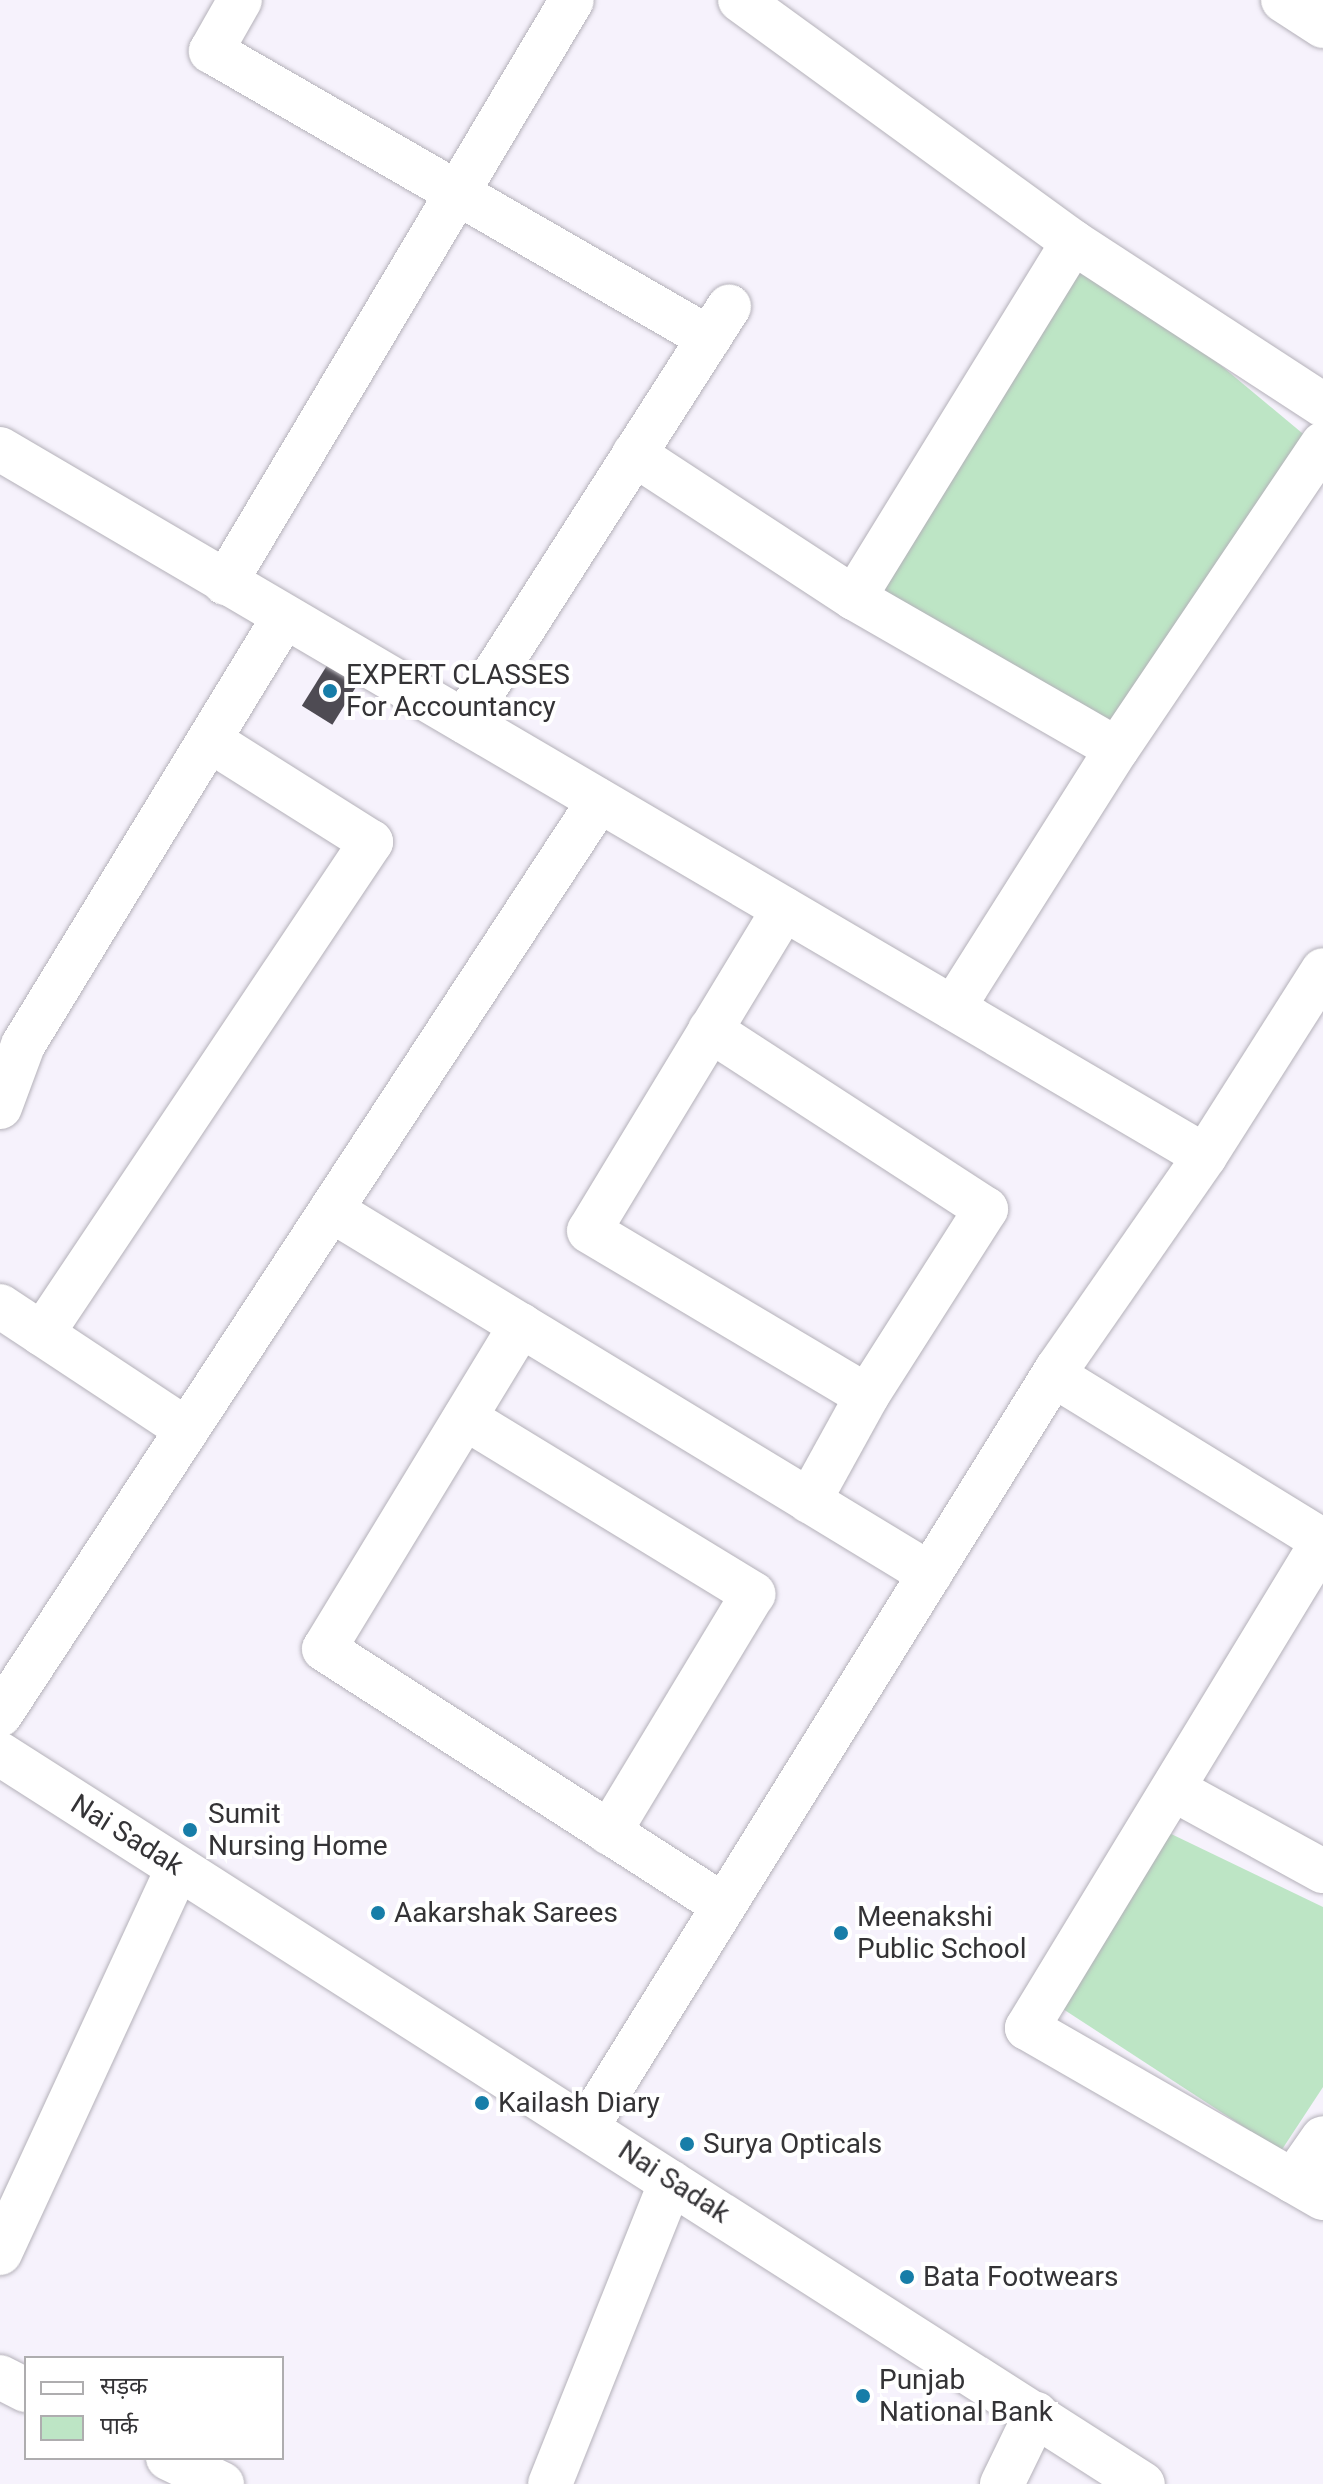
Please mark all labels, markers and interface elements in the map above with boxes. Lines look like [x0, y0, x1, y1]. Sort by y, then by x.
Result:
place label: EXPERT CLASSES For Accountancy [346, 658, 570, 724]
marker: EXPERT CLASSES For Accountancy [321, 682, 339, 700]
street label: Nai Sadak [65, 1787, 189, 1883]
place label: Sumit Nursing Home [208, 1797, 388, 1863]
marker: Sumit Nursing Home [179, 1819, 201, 1841]
place label: Aakarshak Sarees [394, 1896, 618, 1930]
place label: Meenakshi Public School [857, 1900, 1026, 1966]
marker: Aakarshak Sarees [369, 1904, 387, 1922]
marker: Meenakshi Public School [832, 1924, 850, 1942]
place label: Kailash Diary [498, 2086, 660, 2120]
marker: Kailash Diary [473, 2094, 491, 2112]
place label: Surya Opticals [703, 2127, 882, 2161]
street label: Nai Sadak [612, 2134, 736, 2230]
marker: Surya Opticals [678, 2135, 696, 2153]
place label: Bata Footwears [923, 2260, 1118, 2294]
marker: Bata Footwears [898, 2268, 916, 2286]
legend [24, 2356, 284, 2460]
place label: Punjab National Bank [879, 2363, 1053, 2429]
text: सड़क [100, 2372, 148, 2400]
marker: Punjab National Bank [854, 2387, 872, 2405]
text: पार्क [100, 2412, 138, 2440]

